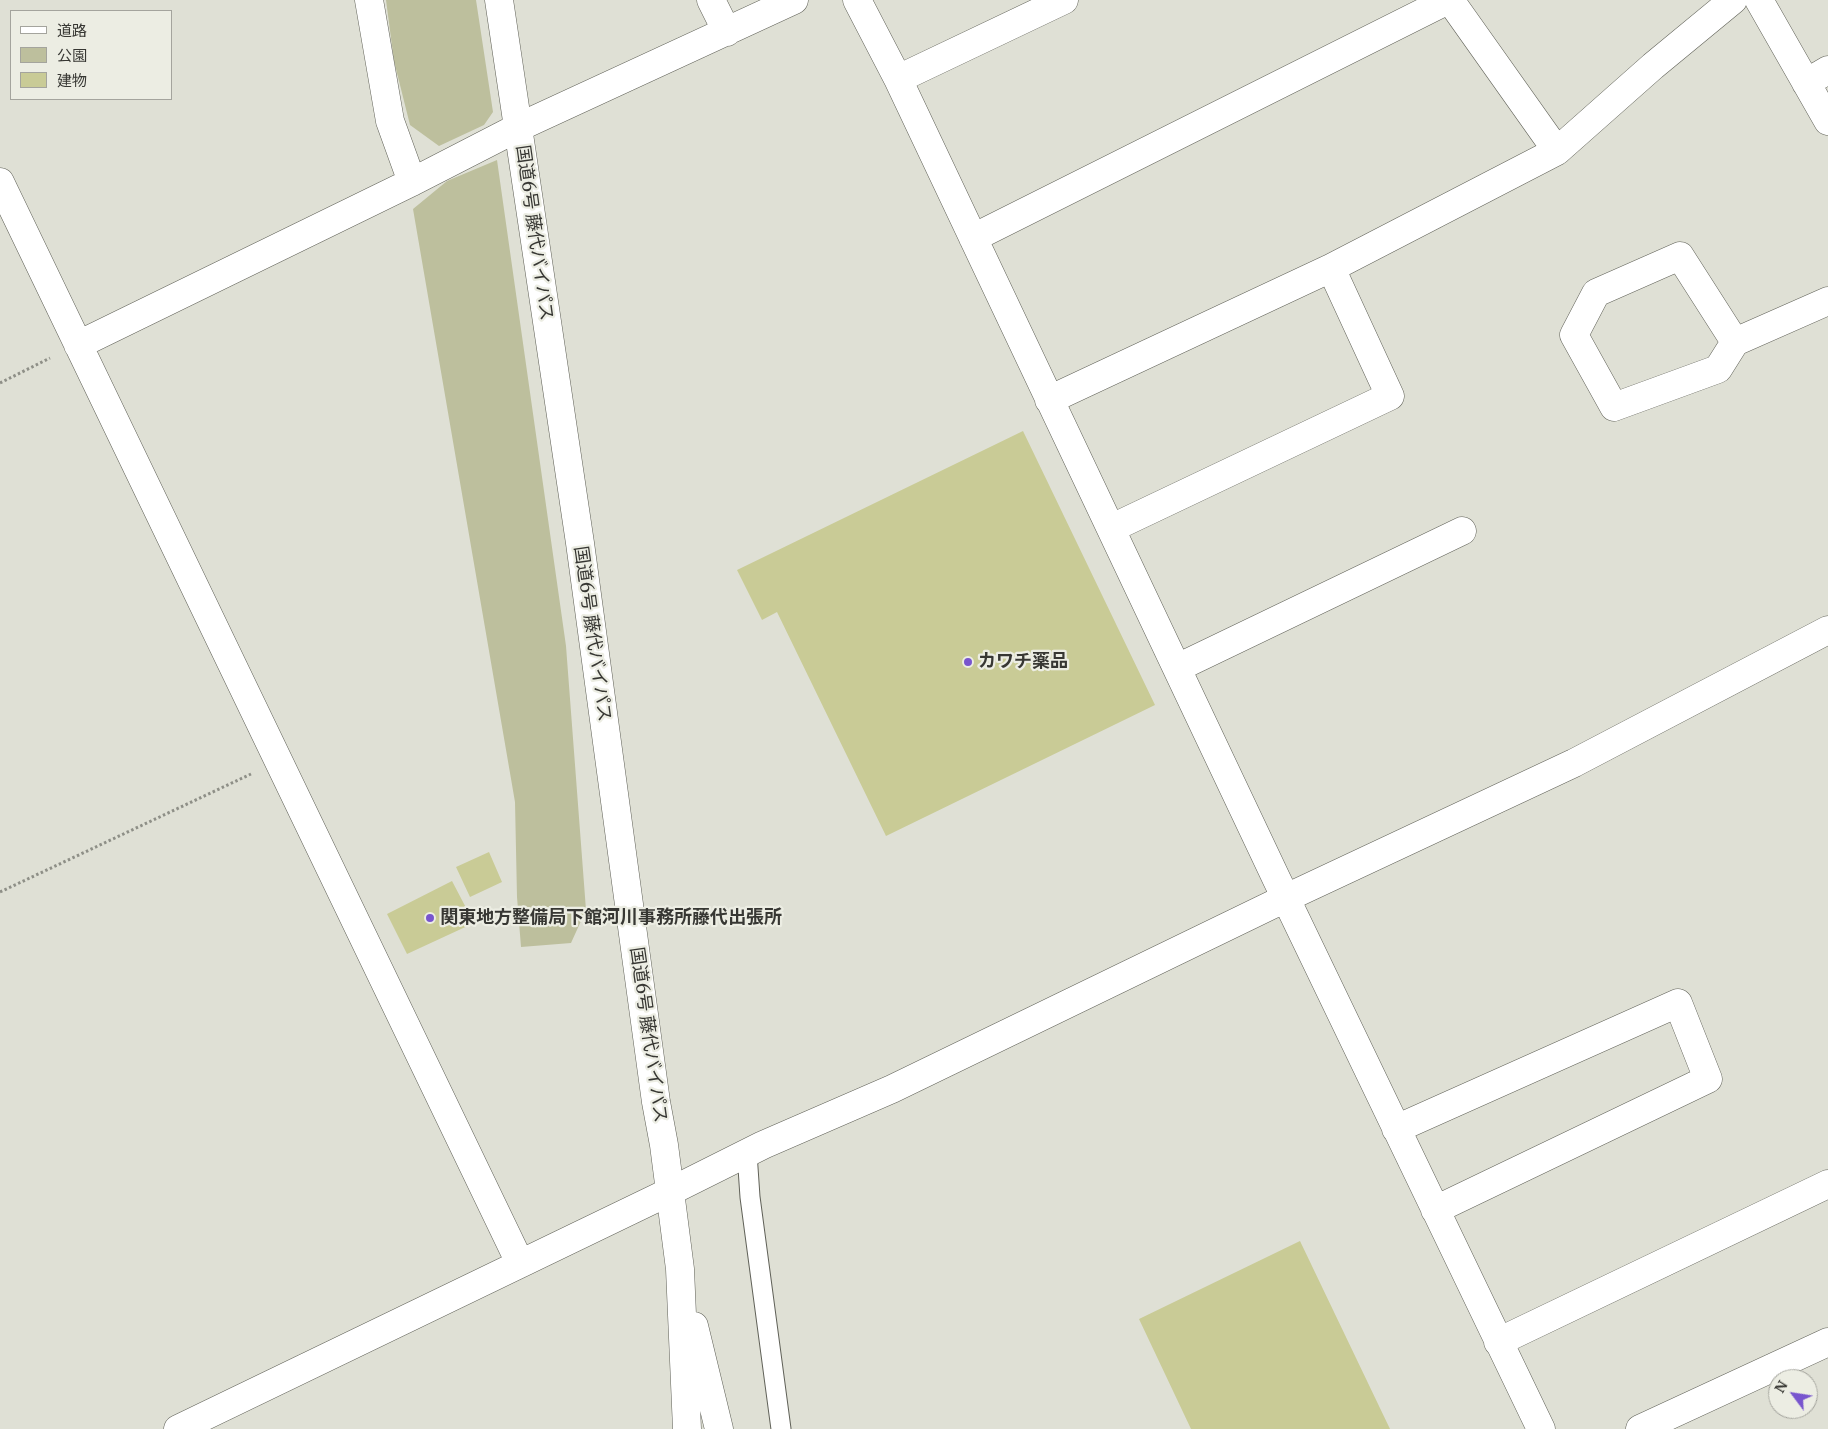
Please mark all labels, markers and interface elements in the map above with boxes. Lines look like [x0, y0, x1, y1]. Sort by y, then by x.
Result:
legend [10, 10, 172, 100]
text: 道路 [57, 21, 87, 40]
text: 公園 [57, 46, 87, 65]
text: 建物 [57, 71, 87, 90]
street label: 国道6号 藤代バイパス [511, 144, 557, 322]
street label: 国道6号 藤代バイパス [569, 545, 615, 723]
place label: カワチ薬品 [978, 651, 1068, 673]
marker: カワチ薬品 [962, 656, 974, 668]
place label: 関東地方整備局下館河川事務所藤代出張所 [440, 907, 782, 929]
marker: 関東地方整備局下館河川事務所藤代出張所 [424, 912, 436, 924]
street label: 国道6号 藤代バイパス [625, 946, 671, 1124]
north arrow [1768, 1369, 1818, 1419]
text: N [1770, 1377, 1792, 1396]

